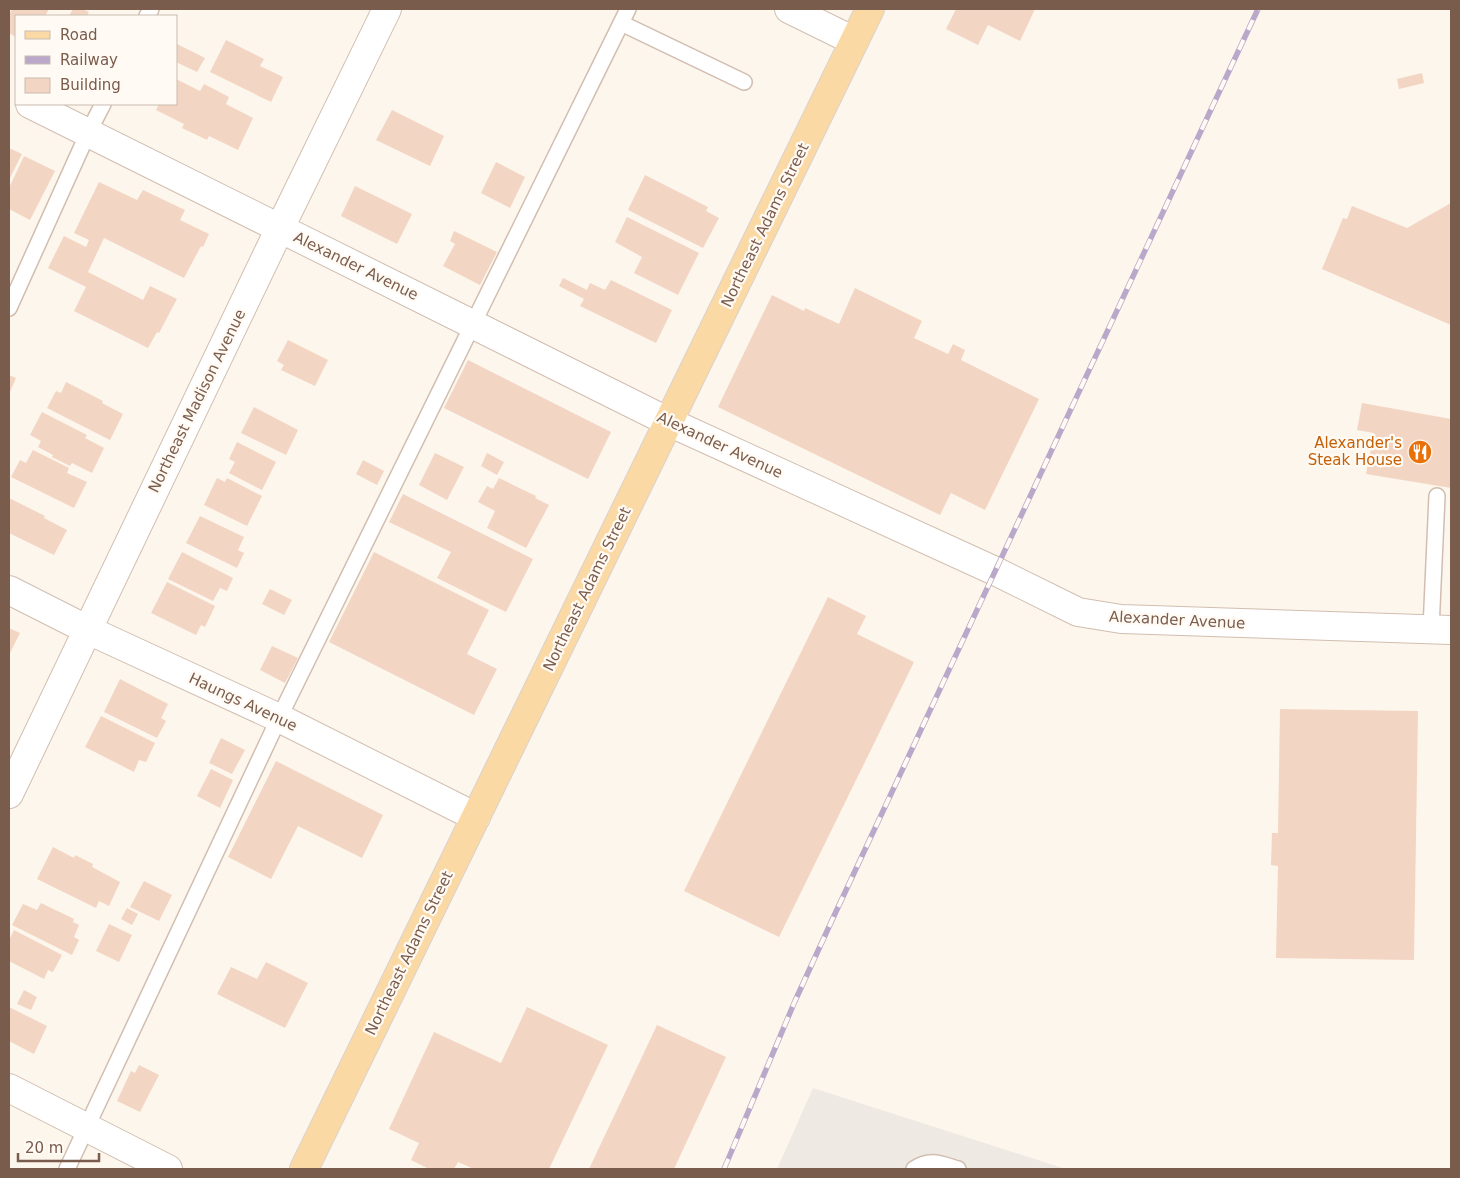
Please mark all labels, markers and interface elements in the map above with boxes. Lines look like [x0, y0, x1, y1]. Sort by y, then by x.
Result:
legend [15, 15, 178, 105]
text: Road [60, 26, 98, 44]
text: Railway [60, 51, 118, 69]
text: Building [60, 76, 121, 94]
street label: Northeast Adams Street [717, 140, 813, 310]
street label: Alexander Avenue [291, 228, 421, 304]
street label: Northeast Madison Avenue [145, 306, 249, 496]
street label: Alexander Avenue [654, 408, 786, 482]
place label: Alexander's Steak House [1308, 434, 1402, 469]
restaurant icon: Alexander's Steak House [1407, 439, 1433, 465]
street label: Northeast Adams Street [539, 504, 635, 674]
street label: Alexander Avenue [1108, 607, 1246, 633]
street label: Haungs Avenue [186, 669, 300, 735]
street label: Northeast Adams Street [361, 868, 457, 1038]
scale bar [18, 1130, 99, 1162]
text: 20 m [25, 1139, 63, 1157]

